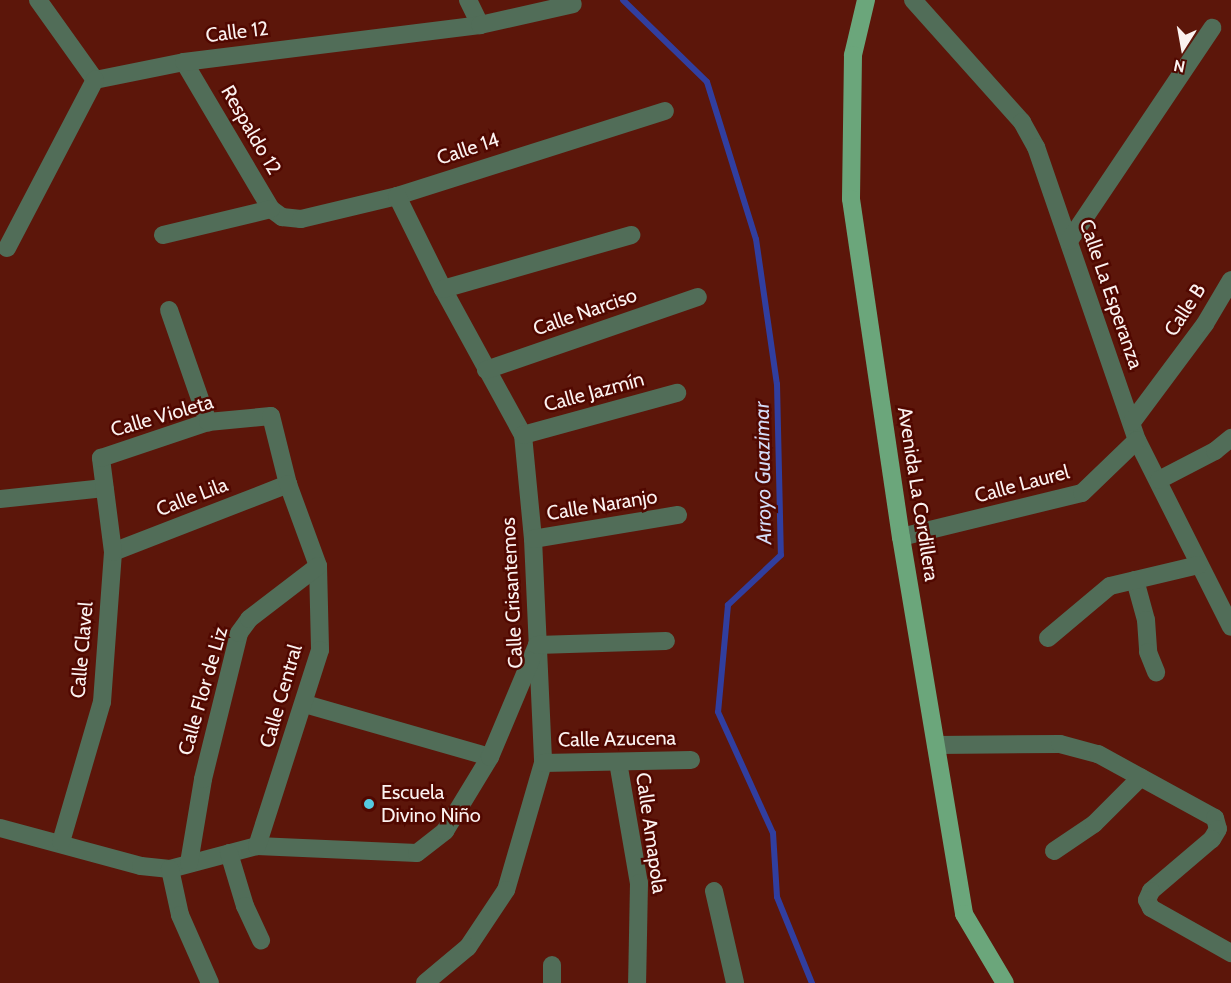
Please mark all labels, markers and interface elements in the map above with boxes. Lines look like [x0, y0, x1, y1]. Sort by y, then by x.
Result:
street label: Calle 12 [204, 16, 270, 48]
north arrow [1153, 18, 1213, 78]
text: N [1172, 56, 1187, 77]
street label: Respaldo 12 [216, 81, 286, 179]
street label: Calle 14 [434, 128, 502, 170]
street label: Calle La Esperanza [1074, 216, 1148, 372]
street label: Calle B [1159, 279, 1211, 341]
street label: Calle Narciso [530, 283, 640, 341]
street label: Calle Jazmín [541, 367, 647, 417]
street label: Calle Violeta [108, 390, 216, 442]
water label: Arroyo Guazimar [749, 401, 777, 545]
street label: Avenida La Cordillera [892, 405, 944, 583]
street label: Calle Laurel [972, 460, 1072, 508]
street label: Calle Lila [153, 472, 231, 522]
street label: Calle Naranjo [545, 484, 659, 526]
street label: Calle Crisantemos [496, 517, 528, 669]
street label: Calle Clavel [66, 601, 98, 699]
street label: Calle Flor de Liz [173, 624, 233, 758]
street label: Calle Central [255, 641, 307, 751]
street label: Calle Azucena [558, 726, 676, 752]
street label: Calle Amapola [631, 771, 671, 895]
place label: Escuela Divino Niño [381, 780, 481, 827]
marker: Escuela Divino Niño [362, 797, 376, 811]

